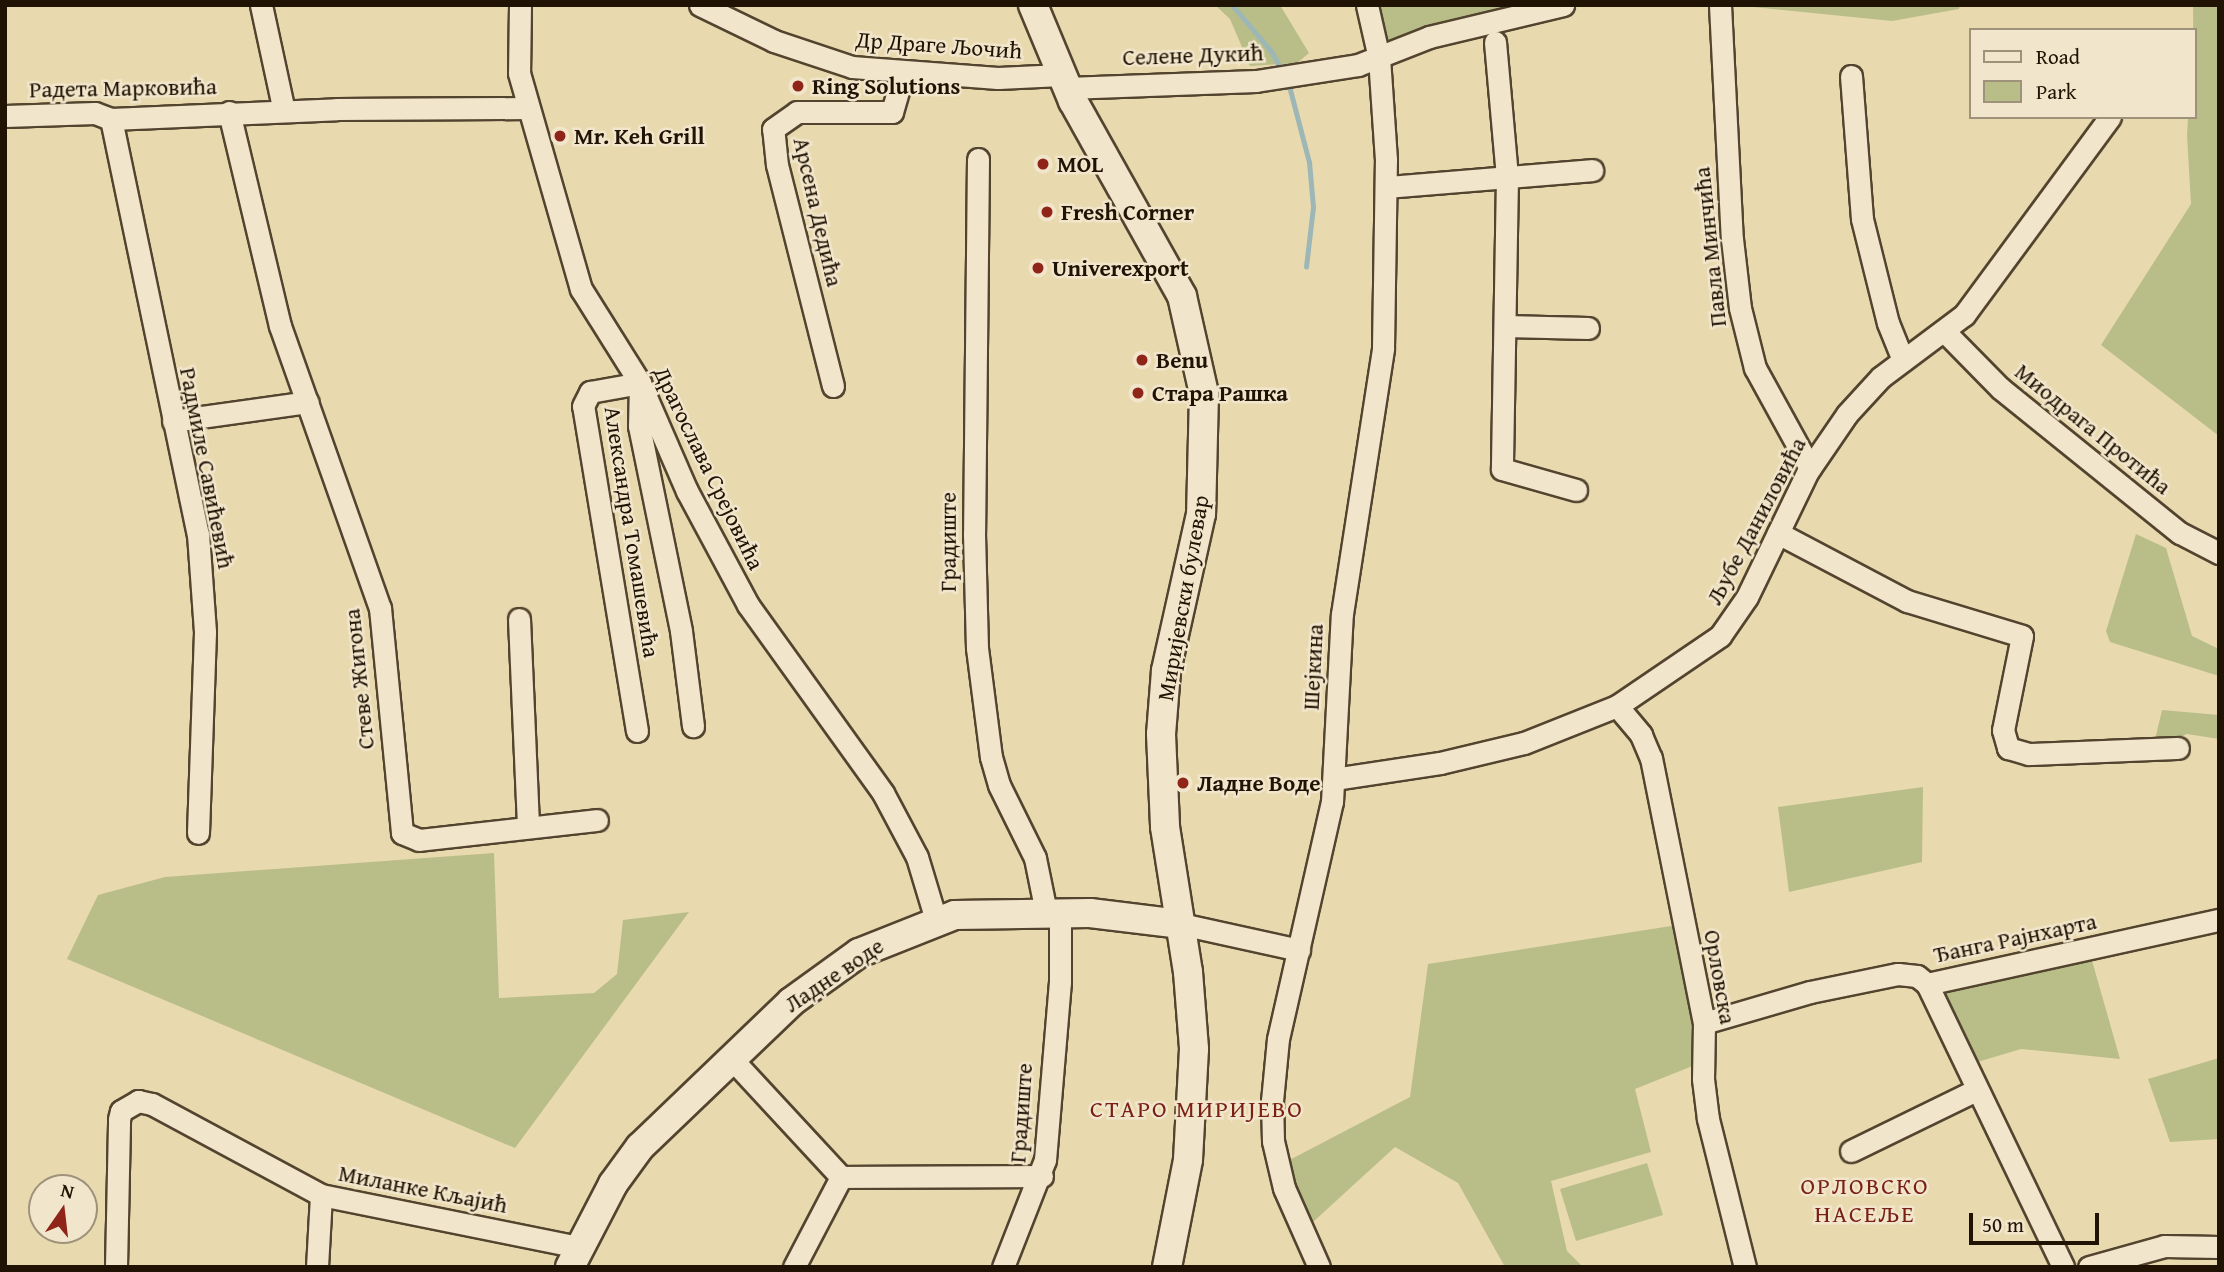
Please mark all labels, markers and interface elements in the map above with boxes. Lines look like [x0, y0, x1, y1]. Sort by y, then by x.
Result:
street label: Др Драге Љочић [855, 25, 1023, 65]
legend [1968, 28, 2196, 119]
street label: Селене Дукић [1122, 39, 1264, 71]
text: Road [2036, 41, 2080, 72]
place label: Ring Solutions [812, 72, 960, 100]
street label: Радета Марковића [29, 73, 217, 103]
text: Park [2036, 76, 2077, 107]
marker: Ring Solutions [790, 78, 806, 94]
place label: Mr. Keh Grill [574, 122, 705, 150]
marker: Mr. Keh Grill [552, 128, 568, 144]
street label: Арсена Дедића [787, 135, 849, 289]
place label: MOL [1057, 150, 1103, 178]
marker: MOL [1035, 156, 1051, 172]
street label: Павла Минчића [1688, 166, 1732, 328]
place label: Fresh Corner [1061, 198, 1194, 226]
marker: Fresh Corner [1039, 204, 1055, 220]
place label: Univerexport [1052, 254, 1189, 282]
marker: Univerexport [1030, 260, 1046, 276]
place label: Benu [1156, 346, 1208, 374]
marker: Benu [1134, 352, 1150, 368]
street label: Миодрага Протића [2009, 358, 2177, 500]
street label: Драгослава Срејовића [648, 362, 770, 574]
street label: Радмиле Савићевић [174, 365, 240, 571]
place label: Стара Рашка [1152, 379, 1288, 407]
marker: Стара Рашка [1130, 385, 1146, 401]
street label: Александра Томашевића [599, 404, 665, 660]
street label: Љубе Даниловића [1700, 433, 1812, 609]
street label: Градиште [934, 492, 962, 592]
street label: Миријевски булевар [1151, 493, 1215, 703]
street label: Стеве Жигона [338, 607, 380, 751]
street label: Шејкина [1297, 623, 1329, 711]
place label: Ладне Воде [1197, 769, 1321, 797]
marker: Ладне Воде [1175, 775, 1191, 791]
street label: Ђанга Рајнхарта [1931, 907, 2099, 969]
street label: Орловска [1698, 928, 1742, 1026]
street label: Ладне воде [779, 932, 889, 1018]
street label: Градиште [1004, 1062, 1038, 1164]
district label: СТАРО МИРИЈЕВО [1092, 1095, 1302, 1123]
street label: Миланке Кљајић [336, 1159, 510, 1219]
district label: ОРЛОВСКО НАСЕЉЕ [1801, 1172, 1929, 1228]
north arrow [28, 1174, 98, 1244]
text: N [58, 1175, 77, 1206]
scale bar [1972, 1198, 2102, 1242]
text: 50 m [1982, 1209, 2024, 1240]

